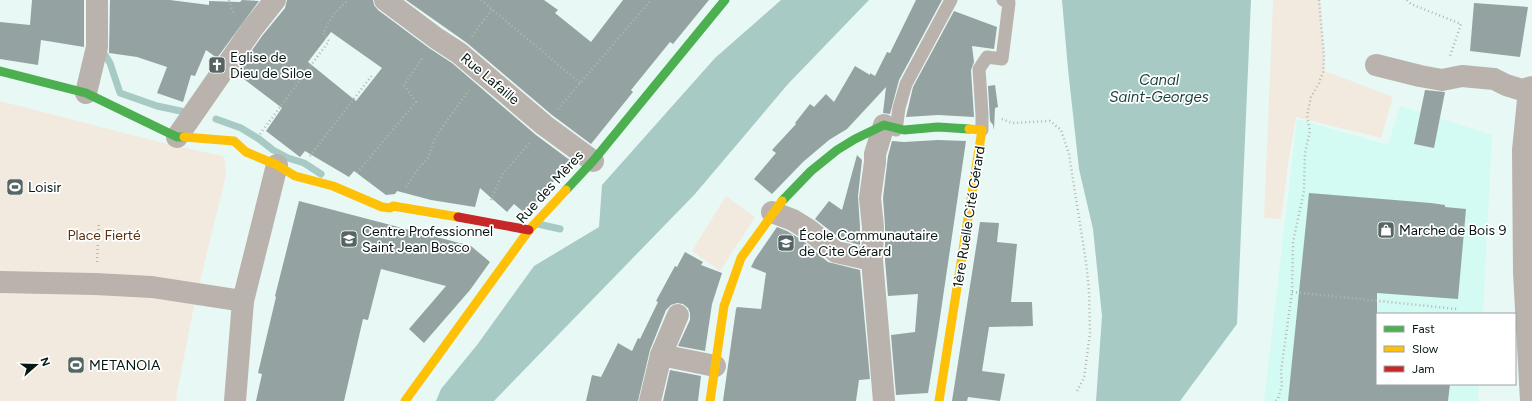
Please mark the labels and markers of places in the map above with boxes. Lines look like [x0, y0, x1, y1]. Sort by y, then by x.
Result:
place label: Eglise de Dieu de Siloe [230, 49, 312, 82]
church icon: Eglise de Dieu de Siloe [207, 55, 227, 75]
sports icon: Loisir [5, 177, 25, 197]
place label: Loisir [28, 179, 61, 196]
shop icon: Marche de Bois 9 [1376, 220, 1396, 240]
place label: Marche de Bois 9 [1399, 222, 1506, 239]
place label: Centre Professionnel Saint Jean Bosco [362, 223, 493, 256]
place label: École Communautaire de Cite Gérard [799, 227, 938, 260]
school or university icon: Centre Professionnel Saint Jean Bosco [339, 229, 359, 249]
school or university icon: École Communautaire de Cite Gérard [776, 233, 796, 253]
sports icon: METANOIA [66, 355, 86, 375]
place label: METANOIA [89, 357, 161, 374]

